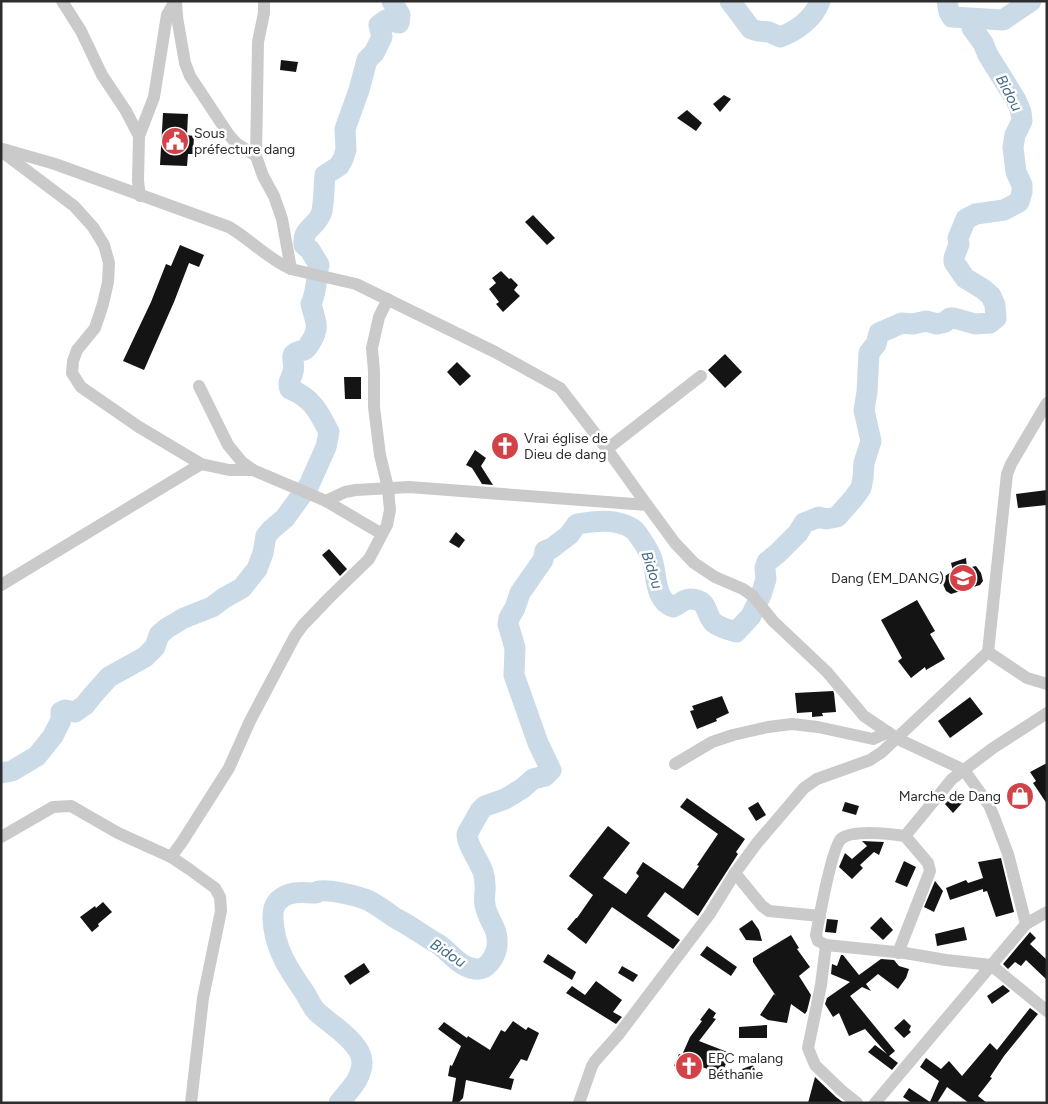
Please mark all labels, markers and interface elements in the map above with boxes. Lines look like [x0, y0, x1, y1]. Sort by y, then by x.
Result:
water label: Bidou [992, 72, 1026, 114]
place label: Sous préfecture dang [194, 125, 295, 158]
public building icon: Sous préfecture dang [160, 126, 190, 156]
place label: Vrai église de Dieu de dang [524, 430, 608, 463]
church icon: Vrai église de Dieu de dang [490, 431, 520, 461]
water label: Bidou [637, 549, 667, 591]
school or university icon: Dang (EM_DANG) [948, 563, 978, 593]
place label: Dang (EM_DANG) [831, 570, 944, 587]
shop icon: Marche de Dang [1005, 781, 1035, 811]
place label: Marche de Dang [899, 788, 1001, 805]
water label: Bidou [427, 935, 469, 971]
place label: EPC malang Béthanie [708, 1050, 783, 1083]
church icon: EPC malang Béthanie [674, 1051, 704, 1081]

